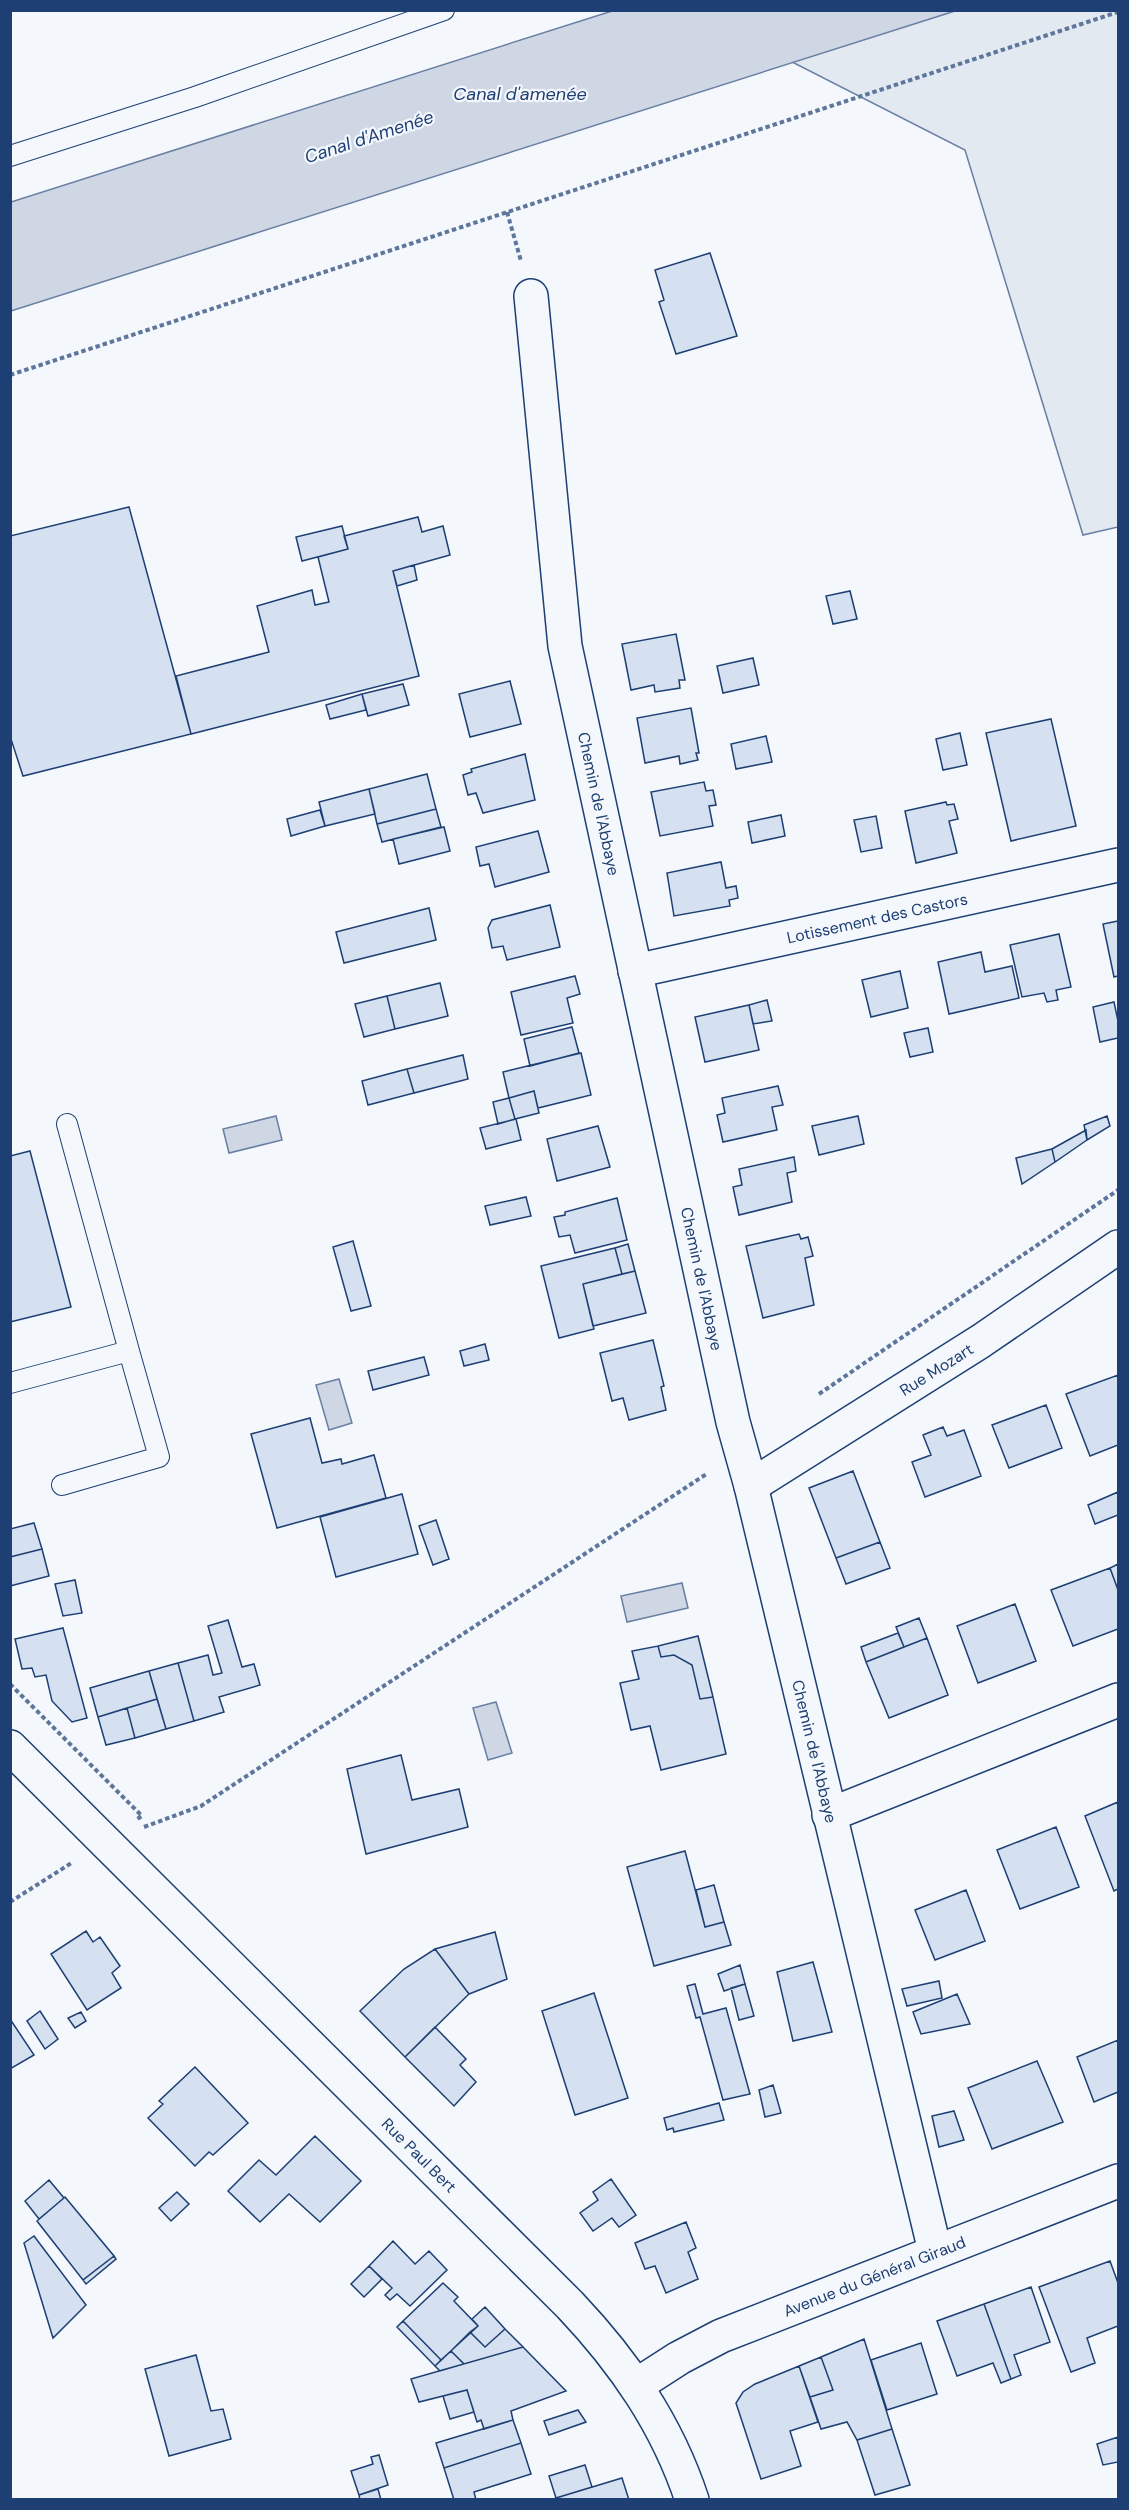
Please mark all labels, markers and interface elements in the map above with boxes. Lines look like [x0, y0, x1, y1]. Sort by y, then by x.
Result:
water label: Canal d'amenée [453, 82, 587, 106]
water label: Canal d'Amenée [301, 105, 437, 169]
street label: Chemin de l'Abbaye [573, 730, 624, 878]
street label: Lotissement des Castors [785, 888, 970, 948]
street label: Chemin de l'Abbaye [676, 1205, 727, 1353]
street label: Rue Mozart [896, 1339, 977, 1401]
street label: Chemin de l'Abbaye [787, 1678, 842, 1825]
street label: Rue Paul Bert [377, 2113, 461, 2197]
street label: Avenue du Général Giraud [780, 2232, 969, 2322]

